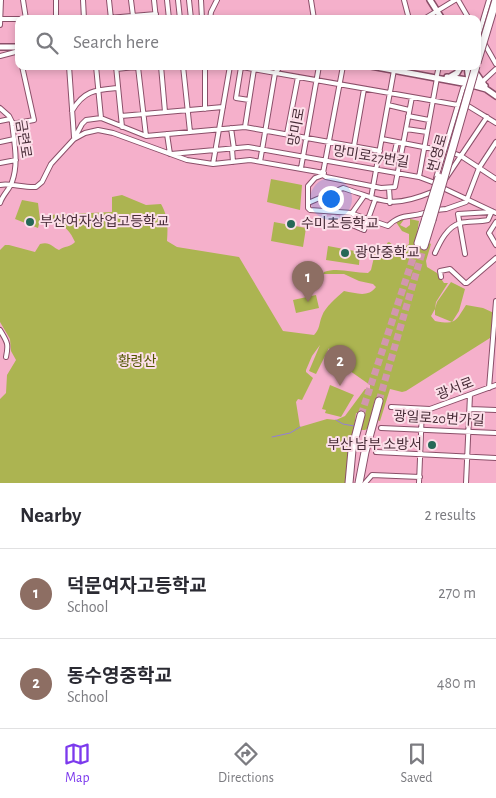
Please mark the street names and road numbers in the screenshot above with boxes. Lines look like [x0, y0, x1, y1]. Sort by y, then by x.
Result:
street label: 망미로 [286, 106, 307, 147]
street label: 금련로 [13, 119, 34, 159]
street label: 번영로 [425, 132, 450, 174]
street label: 망미로27번길 [332, 143, 410, 170]
street label: 광서로 [434, 375, 476, 402]
street label: 광일로20번가길 [393, 409, 485, 428]

